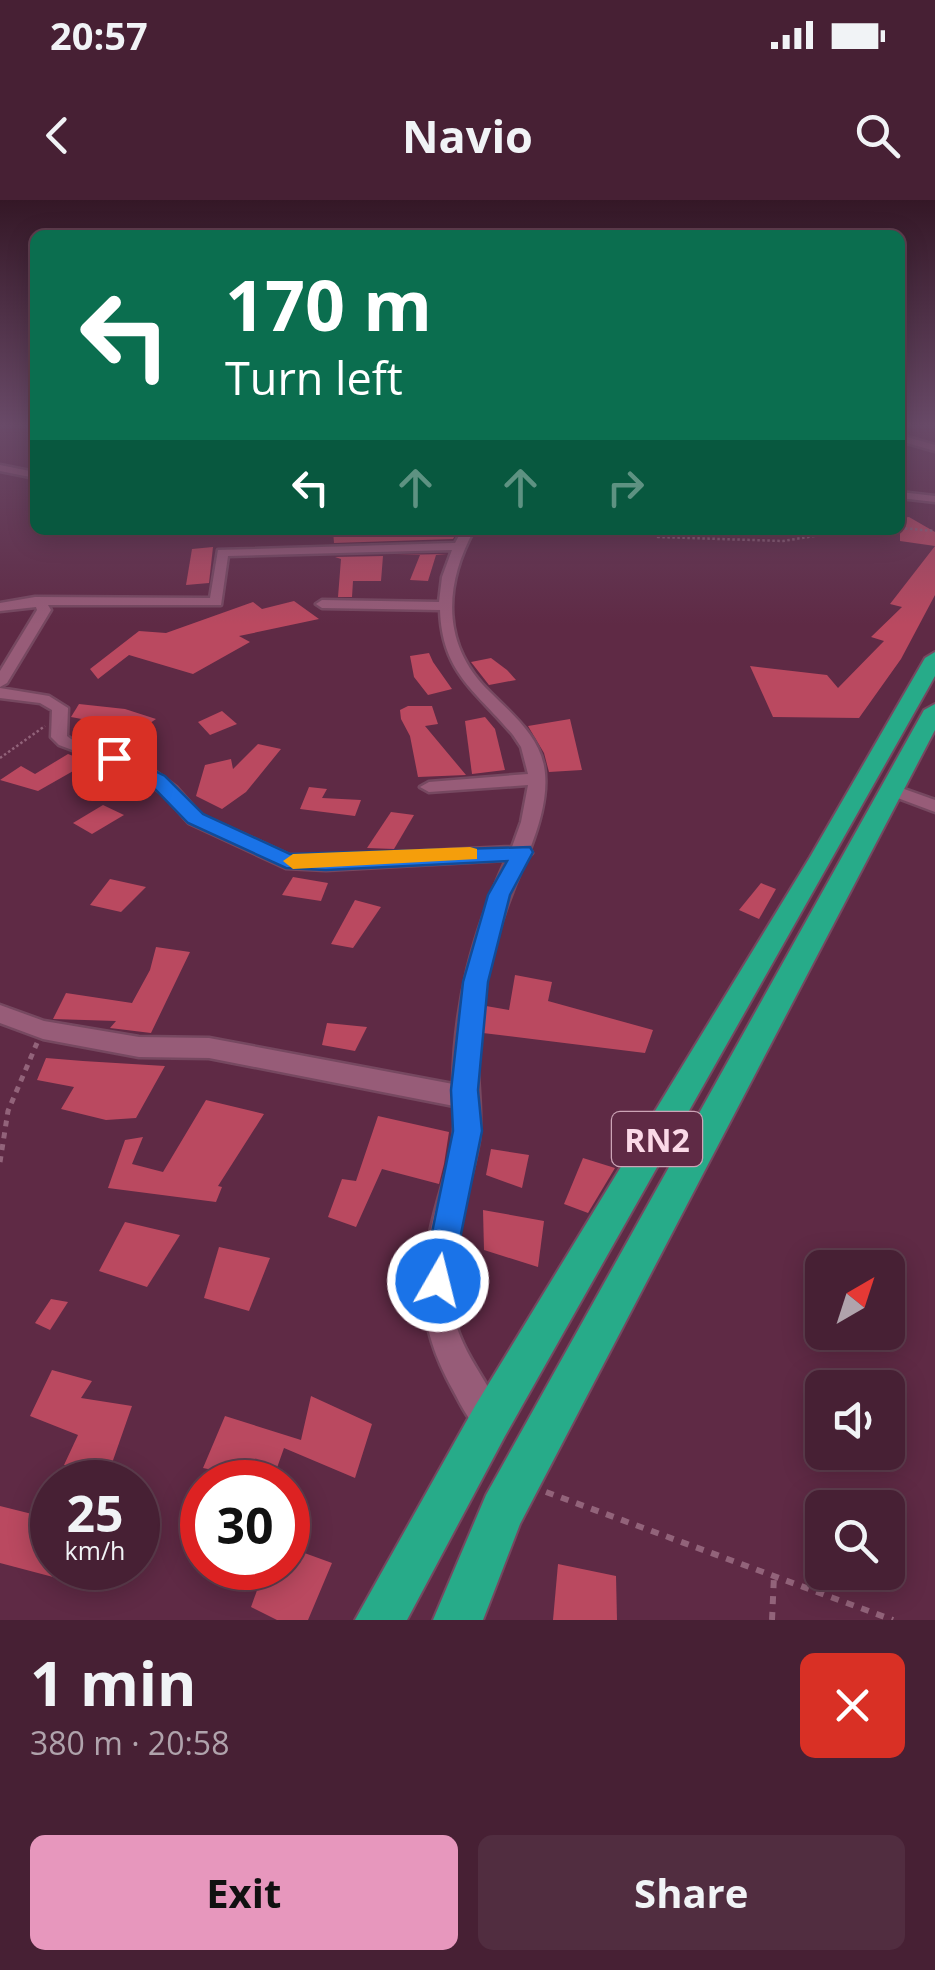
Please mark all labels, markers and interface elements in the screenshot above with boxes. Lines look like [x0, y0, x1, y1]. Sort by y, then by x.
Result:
text: 20:57 [50, 9, 148, 61]
text: Navio [402, 105, 533, 166]
icon: back [30, 108, 85, 163]
icon: search [850, 108, 905, 163]
text: 170 m [225, 256, 432, 352]
icon: left [60, 270, 190, 400]
text: Turn left [225, 347, 403, 408]
icon: left [283, 460, 338, 515]
icon: ahead [388, 460, 443, 515]
icon: ahead [493, 460, 548, 515]
icon: right [598, 460, 653, 515]
pin [72, 716, 157, 801]
icon: arrive [87, 731, 142, 786]
road number: RN2 [612, 1112, 702, 1166]
position arrow [386, 1229, 490, 1333]
north arrow [805, 1250, 905, 1350]
map controls [805, 1250, 905, 1590]
button: sound [805, 1370, 905, 1470]
speed limit sign: 30 [180, 1460, 310, 1590]
text: 25 [66, 1479, 124, 1547]
button: search [805, 1490, 905, 1590]
text: km/h [65, 1533, 125, 1567]
text: 1 min [30, 1642, 197, 1724]
button: close [800, 1653, 905, 1758]
text: 380 m · 20:58 [30, 1721, 229, 1764]
button: Exit [30, 1835, 458, 1950]
button: Share [478, 1835, 905, 1950]

